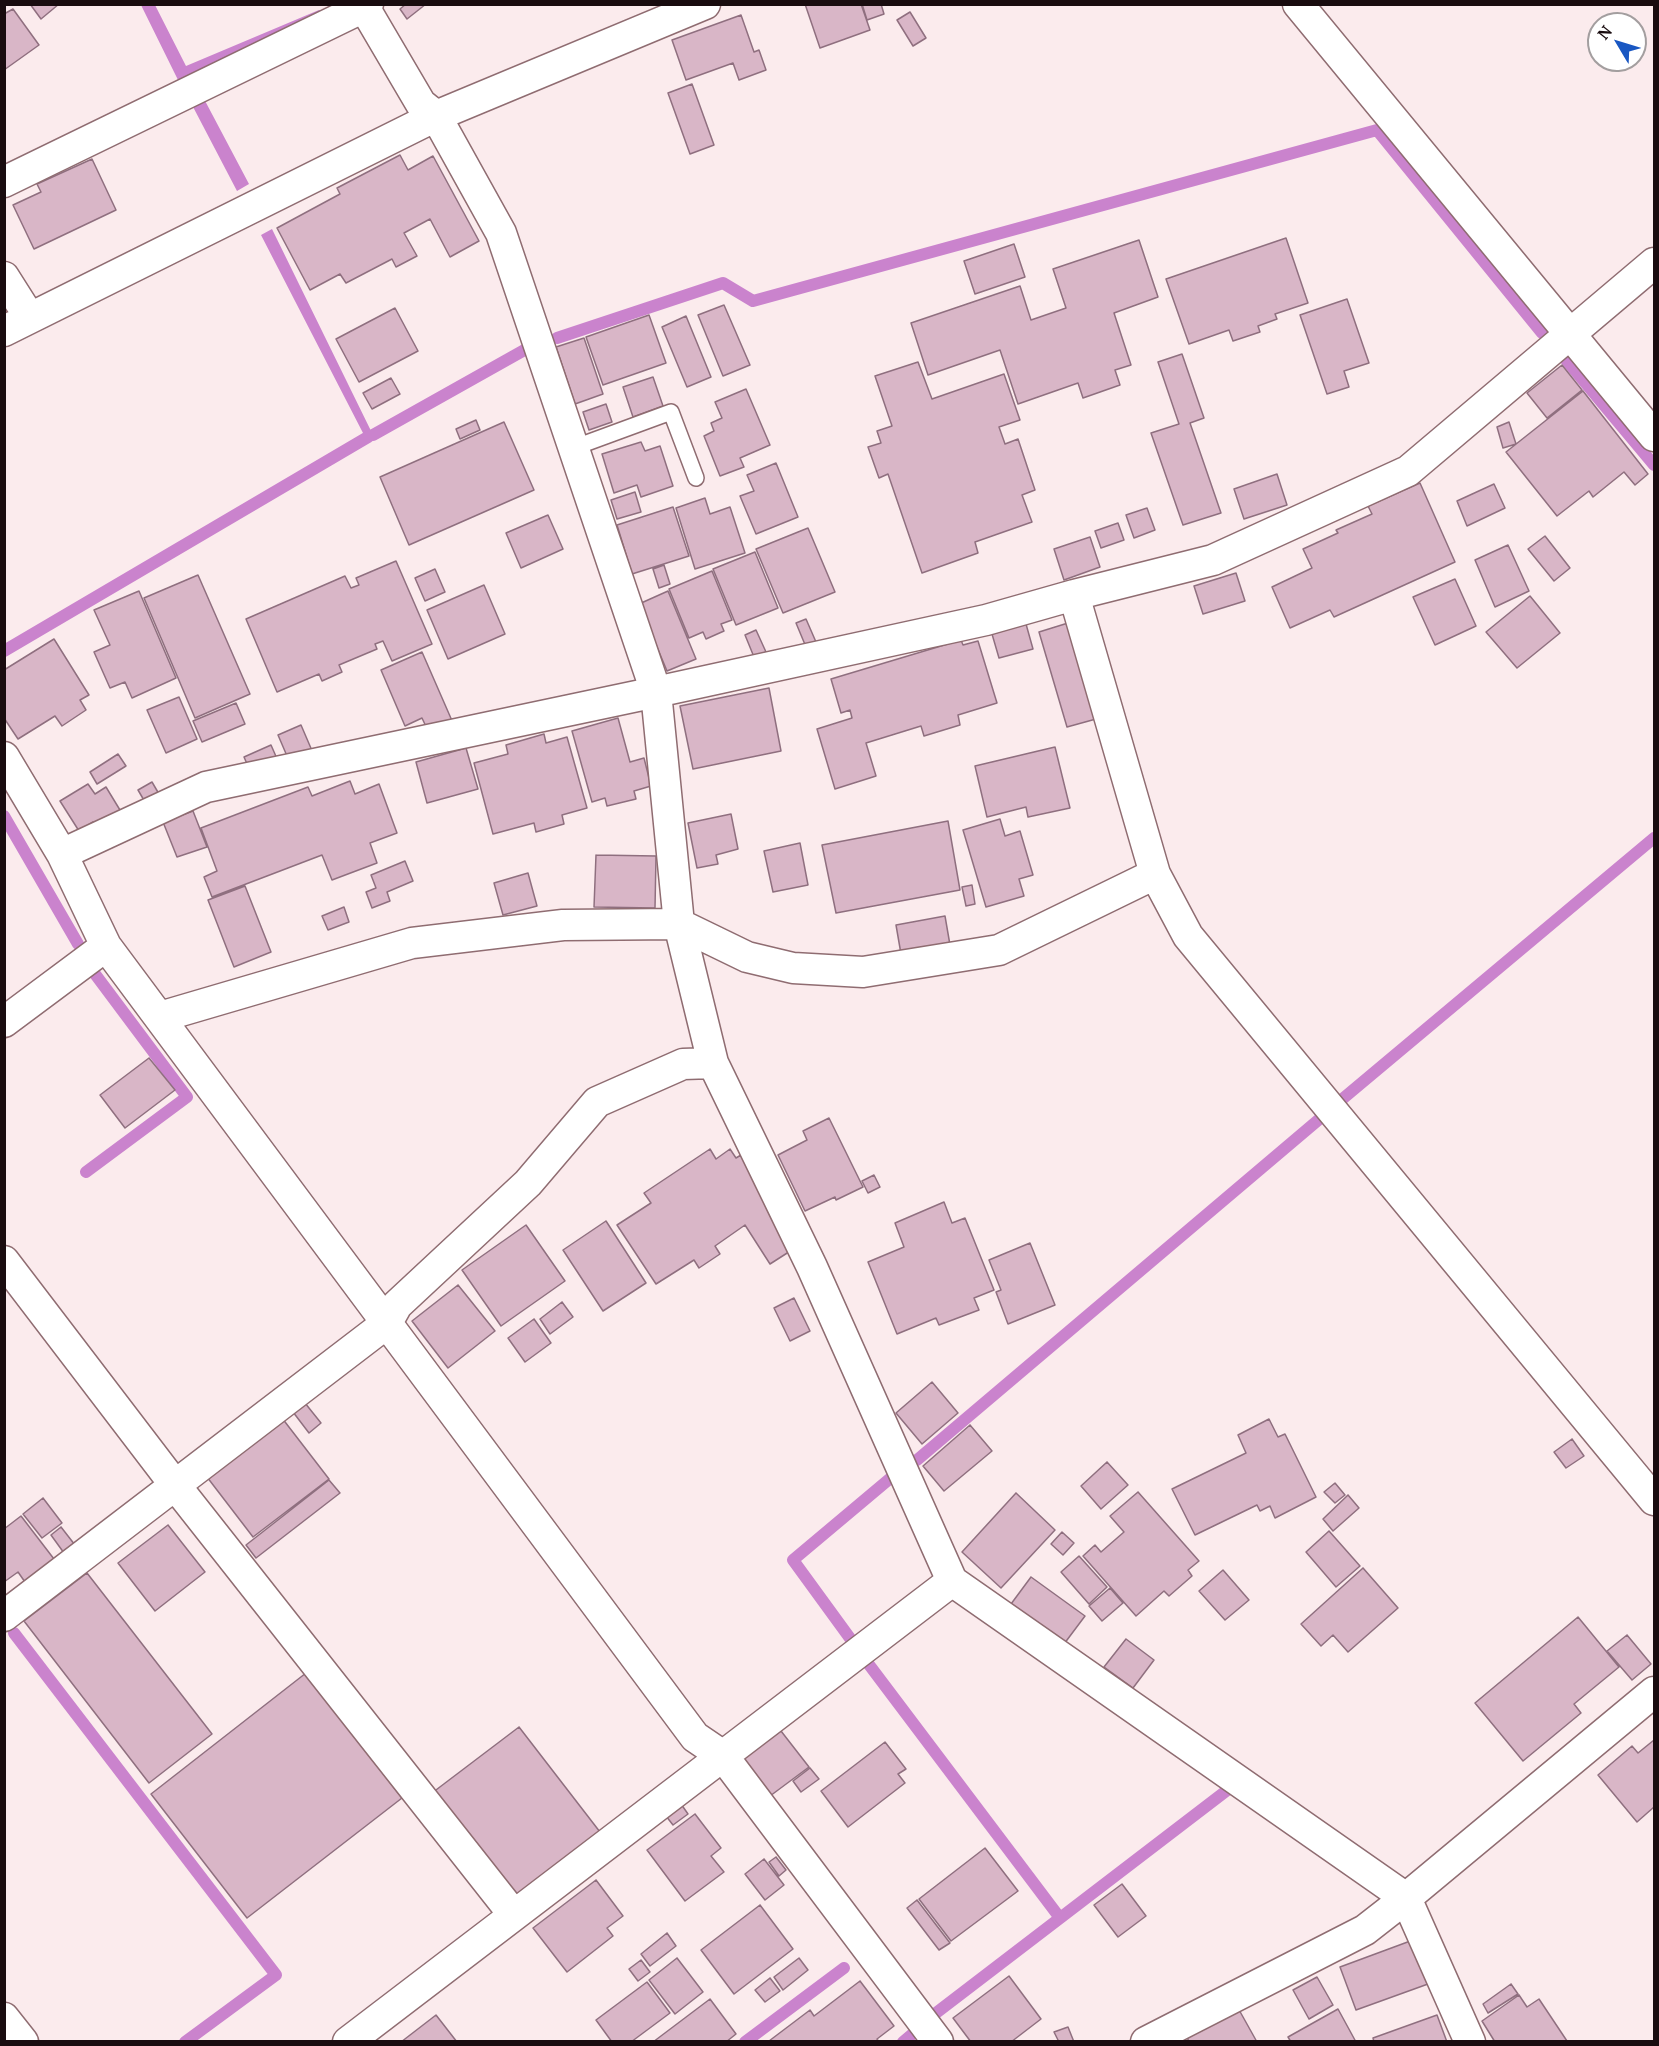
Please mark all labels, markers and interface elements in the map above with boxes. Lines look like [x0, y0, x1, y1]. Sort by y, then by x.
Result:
north arrow [1587, 12, 1647, 72]
text: N [1592, 21, 1617, 44]

